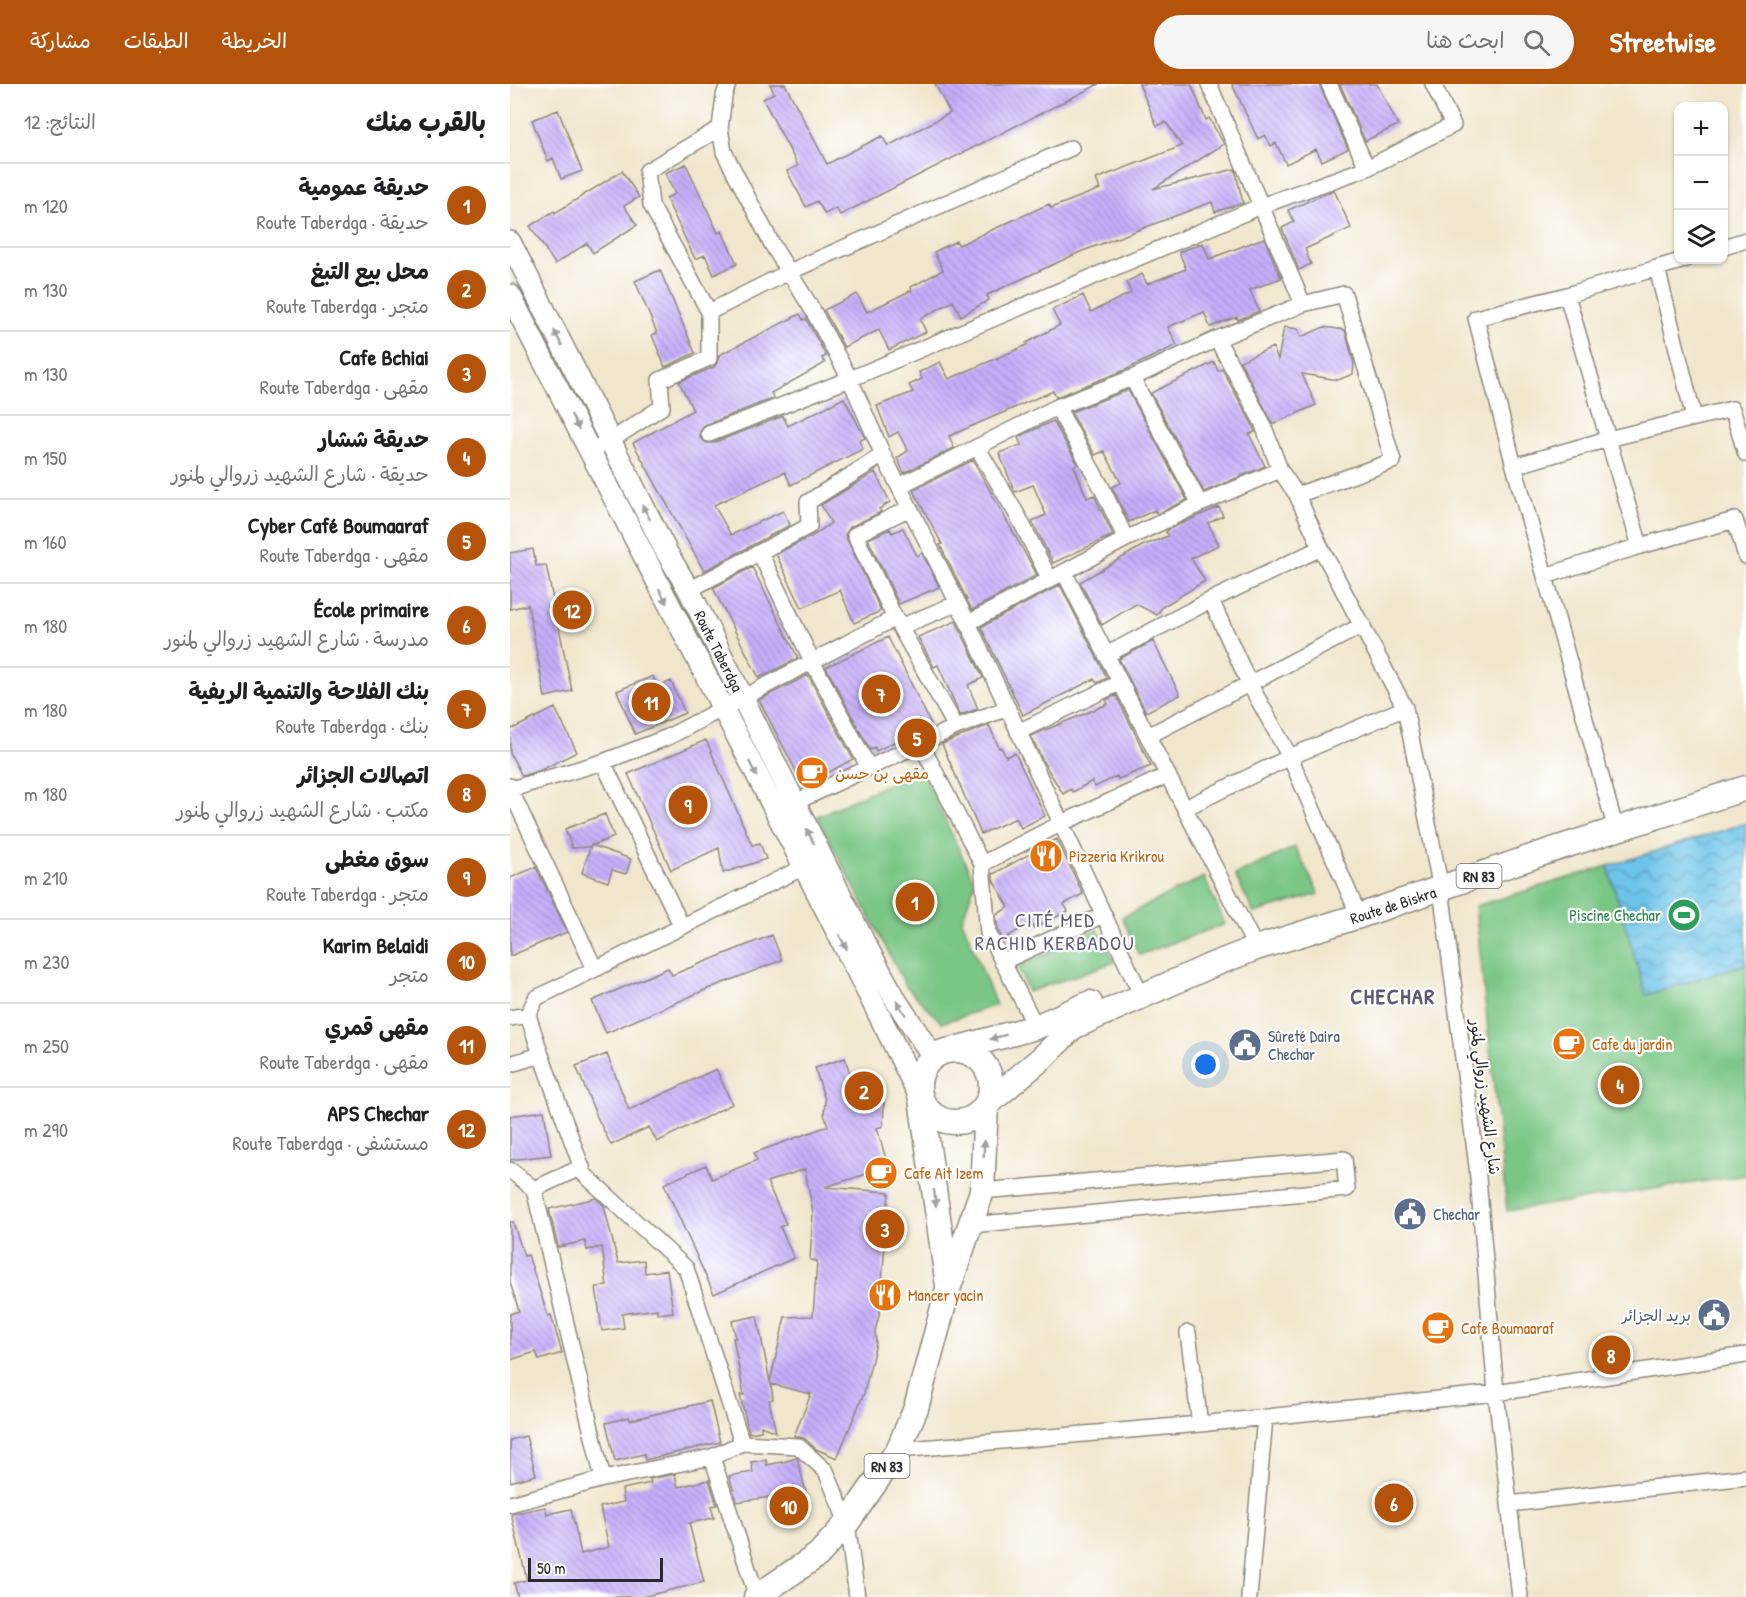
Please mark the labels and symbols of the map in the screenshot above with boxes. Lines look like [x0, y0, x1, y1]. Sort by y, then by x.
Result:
one-way arrow [554, 329, 564, 347]
one-way arrow [569, 413, 579, 431]
one-way arrow [641, 503, 651, 520]
one-way arrow [658, 587, 668, 604]
pin: 12 [552, 588, 592, 632]
street label: Route Taberdga [689, 607, 749, 695]
pin: 7 [862, 672, 901, 716]
pin: 11 [632, 680, 670, 724]
pin: 5 [898, 716, 936, 760]
cafe icon: مقهى بن حسن [794, 755, 830, 791]
one-way arrow [749, 760, 758, 777]
place label: مقهى بن حسن [835, 762, 929, 784]
pin: 9 [668, 782, 708, 828]
one-way arrow [805, 827, 815, 844]
restaurant icon: Pizzeria Krikrou [1028, 838, 1064, 874]
place label: Pizzeria Krikrou [1069, 845, 1164, 867]
road number: RN 83 [1456, 864, 1502, 888]
pin: 1 [896, 880, 934, 924]
street label: Route de Biskra [1347, 881, 1439, 929]
sports icon: Piscine Chechar [1666, 897, 1702, 933]
place label: Piscine Chechar [1569, 904, 1661, 926]
district label: CITÉ MED RACHID KERBADOU [975, 906, 1135, 956]
one-way arrow [837, 933, 847, 951]
district label: CHECHAR [1350, 981, 1436, 1011]
one-way arrow [896, 1000, 907, 1016]
street label: شارع الشهيد زروالي لمنور [1461, 1016, 1506, 1176]
place label: Sûreté Daira Chechar [1268, 1025, 1340, 1065]
cafe icon: Cafe du jardin [1551, 1026, 1587, 1062]
public building icon: Sûreté Daira Chechar [1227, 1027, 1263, 1063]
one-way arrow [989, 1033, 1007, 1043]
place label: Cafe du jardin [1592, 1033, 1672, 1055]
your location [1191, 1050, 1220, 1079]
pin: 4 [1600, 1062, 1640, 1108]
pin: 2 [844, 1068, 884, 1114]
one-way arrow [979, 1138, 988, 1157]
cafe icon: Cafe Ait Izem [863, 1155, 899, 1191]
place label: Cafe Ait Izem [904, 1162, 983, 1184]
one-way arrow [931, 1189, 940, 1208]
public building icon: Chechar [1392, 1196, 1428, 1232]
place label: Chechar [1433, 1203, 1480, 1225]
pin: 3 [866, 1206, 904, 1252]
restaurant icon: Mancer yacin [867, 1277, 903, 1313]
place label: Mancer yacin [908, 1284, 984, 1306]
public building icon: بريد الجزائر [1696, 1297, 1732, 1333]
place label: بريد الجزائر [1620, 1304, 1691, 1326]
cafe icon: Cafe Boumaaraf [1420, 1310, 1456, 1346]
place label: Cafe Boumaaraf [1461, 1317, 1555, 1339]
pin: 8 [1592, 1332, 1630, 1378]
road number: RN 83 [864, 1454, 910, 1478]
pin: 6 [1374, 1480, 1414, 1526]
pin: 10 [770, 1484, 808, 1528]
scale bar [528, 1555, 663, 1582]

